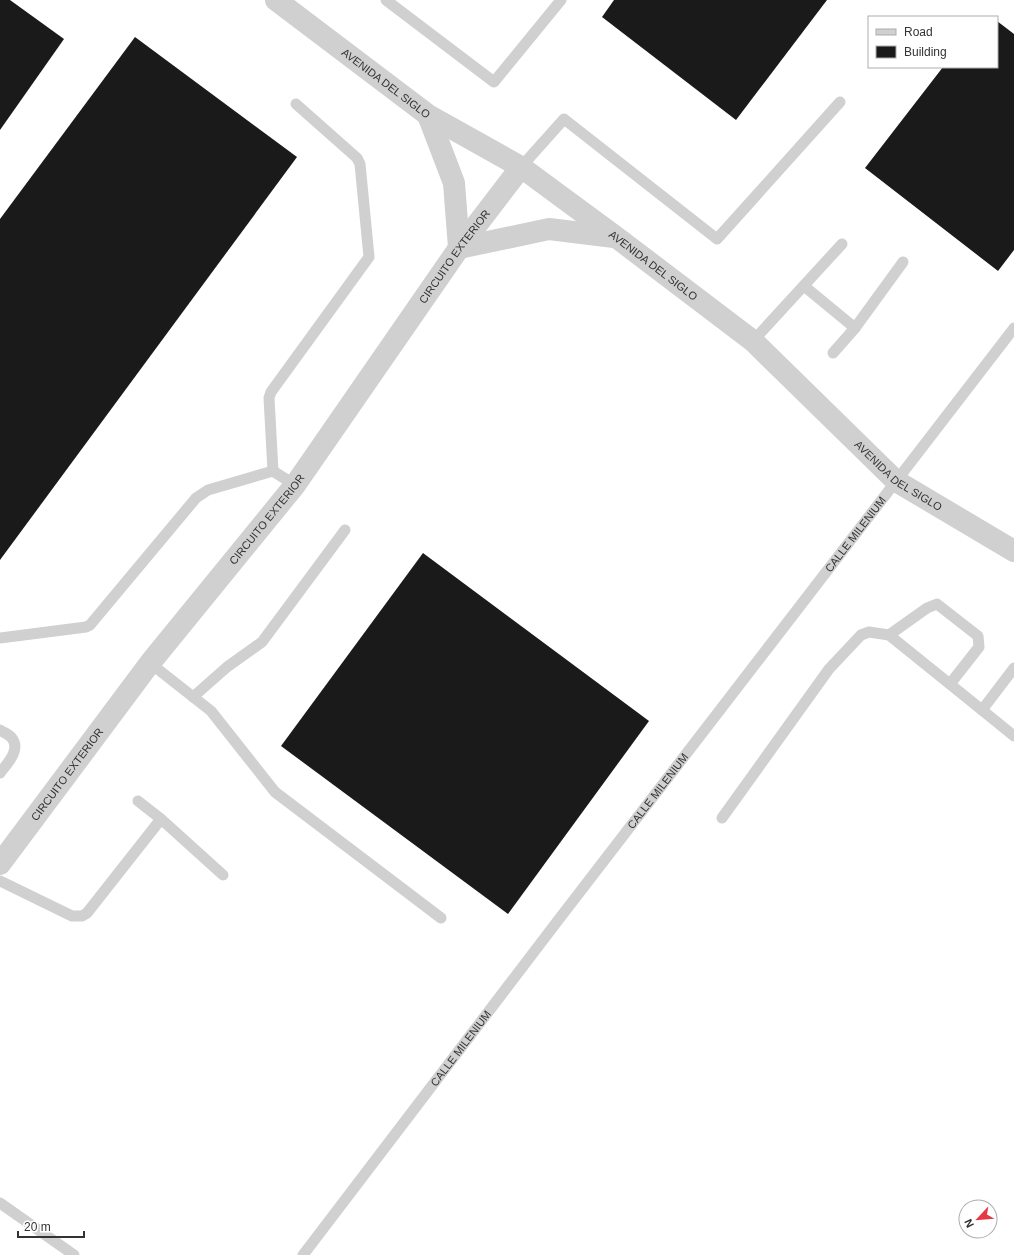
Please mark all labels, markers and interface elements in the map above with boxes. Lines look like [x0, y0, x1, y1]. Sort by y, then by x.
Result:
legend [868, 16, 998, 68]
text: Road [904, 25, 933, 39]
text: Building [904, 45, 947, 59]
street label: AVENIDA DEL SIGLO [339, 46, 433, 121]
street label: CIRCUITO EXTERIOR [417, 207, 492, 306]
street label: AVENIDA DEL SIGLO [607, 228, 700, 303]
street label: AVENIDA DEL SIGLO [852, 438, 945, 513]
street label: CIRCUITO EXTERIOR [227, 472, 307, 567]
street label: CALLE MILENIUM [822, 494, 888, 574]
street label: CIRCUITO EXTERIOR [29, 726, 105, 823]
street label: CALLE MILENIUM [625, 751, 690, 831]
street label: CALLE MILENIUM [428, 1008, 493, 1088]
north arrow [958, 1199, 998, 1239]
scale bar [18, 1213, 84, 1239]
text: N [962, 1217, 976, 1230]
text: 20 m [24, 1220, 51, 1234]

